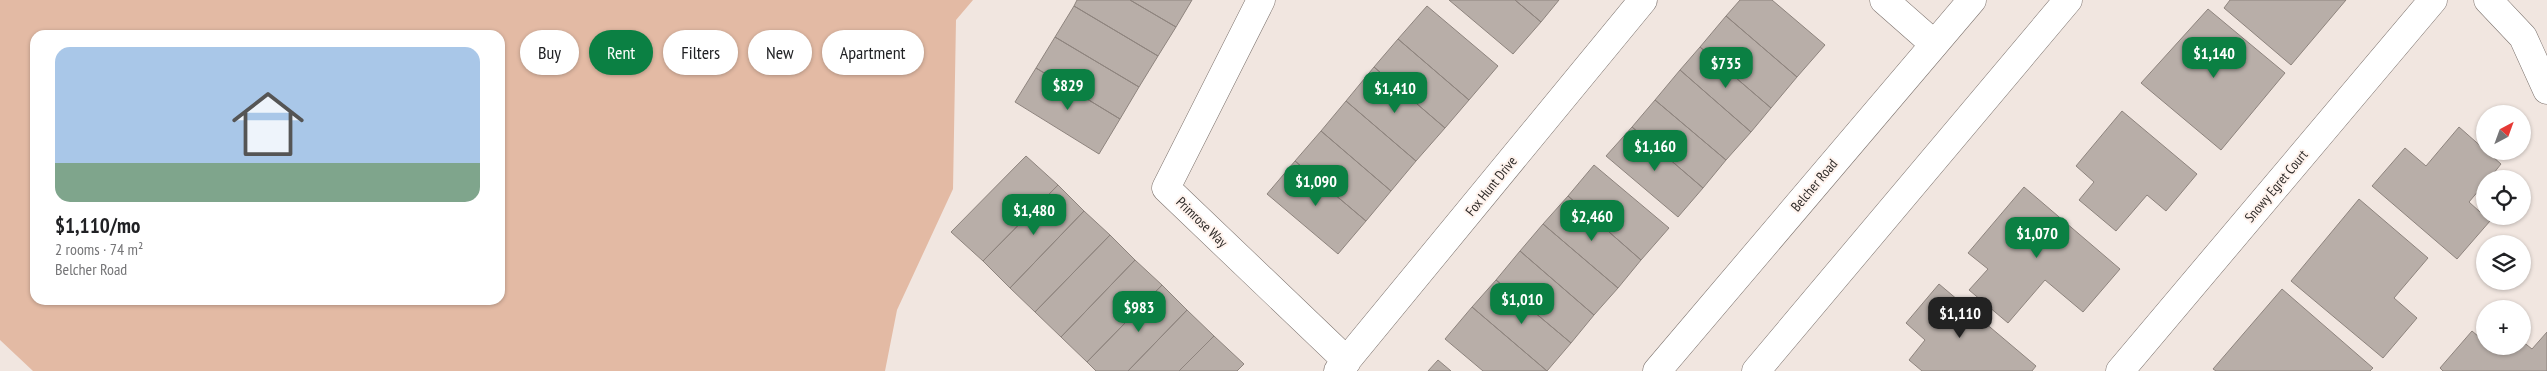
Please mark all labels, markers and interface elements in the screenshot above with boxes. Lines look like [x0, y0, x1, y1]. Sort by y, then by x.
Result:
chip: Buy [520, 30, 579, 75]
chip: Rent [589, 30, 653, 75]
chip: Filters [663, 30, 738, 75]
chip: New [748, 30, 812, 75]
chip: Apartment [822, 30, 924, 75]
pin: $1,140 [2173, 36, 2255, 79]
text: $1,140 [2193, 43, 2235, 63]
pin: $735 [1696, 46, 1756, 89]
text: $735 [1711, 53, 1741, 73]
pin: $829 [1038, 68, 1098, 111]
pin: $1,410 [1354, 72, 1436, 114]
text: $829 [1053, 75, 1083, 95]
text: $1,410 [1374, 78, 1416, 98]
icon: home [223, 79, 313, 169]
north arrow [2476, 105, 2531, 160]
map controls [2476, 105, 2531, 355]
pin: $1,160 [1614, 130, 1696, 172]
text: $1,160 [1634, 136, 1676, 156]
street label: Snowy Egret Court [2241, 146, 2312, 226]
street label: Fox Hunt Drive [1461, 152, 1521, 220]
street label: Belcher Road [1787, 155, 1841, 215]
pin: $1,090 [1275, 164, 1357, 207]
button: locate [2476, 170, 2531, 225]
text: $1,090 [1295, 171, 1337, 191]
street label: Primrose Way [1172, 193, 1232, 252]
pin: $1,480 [993, 194, 1075, 236]
text: $1,480 [1013, 200, 1055, 220]
pin: $2,460 [1551, 200, 1633, 242]
text: $2,460 [1571, 206, 1613, 226]
text: $1,110/mo [55, 212, 140, 239]
pin: $1,070 [1996, 216, 2078, 259]
text: $1,070 [2016, 223, 2058, 243]
button: layers [2476, 235, 2531, 290]
text: 2 rooms · 74 m² [55, 239, 143, 259]
text: Belcher Road [55, 259, 127, 279]
pin: $1,010 [1481, 282, 1563, 325]
text: $1,010 [1501, 289, 1543, 309]
pin: $983 [1109, 290, 1169, 333]
pin: $1,110 [1919, 296, 2001, 339]
text: $983 [1124, 297, 1154, 317]
button: + [2476, 300, 2531, 355]
text: $1,110 [1939, 303, 1981, 323]

